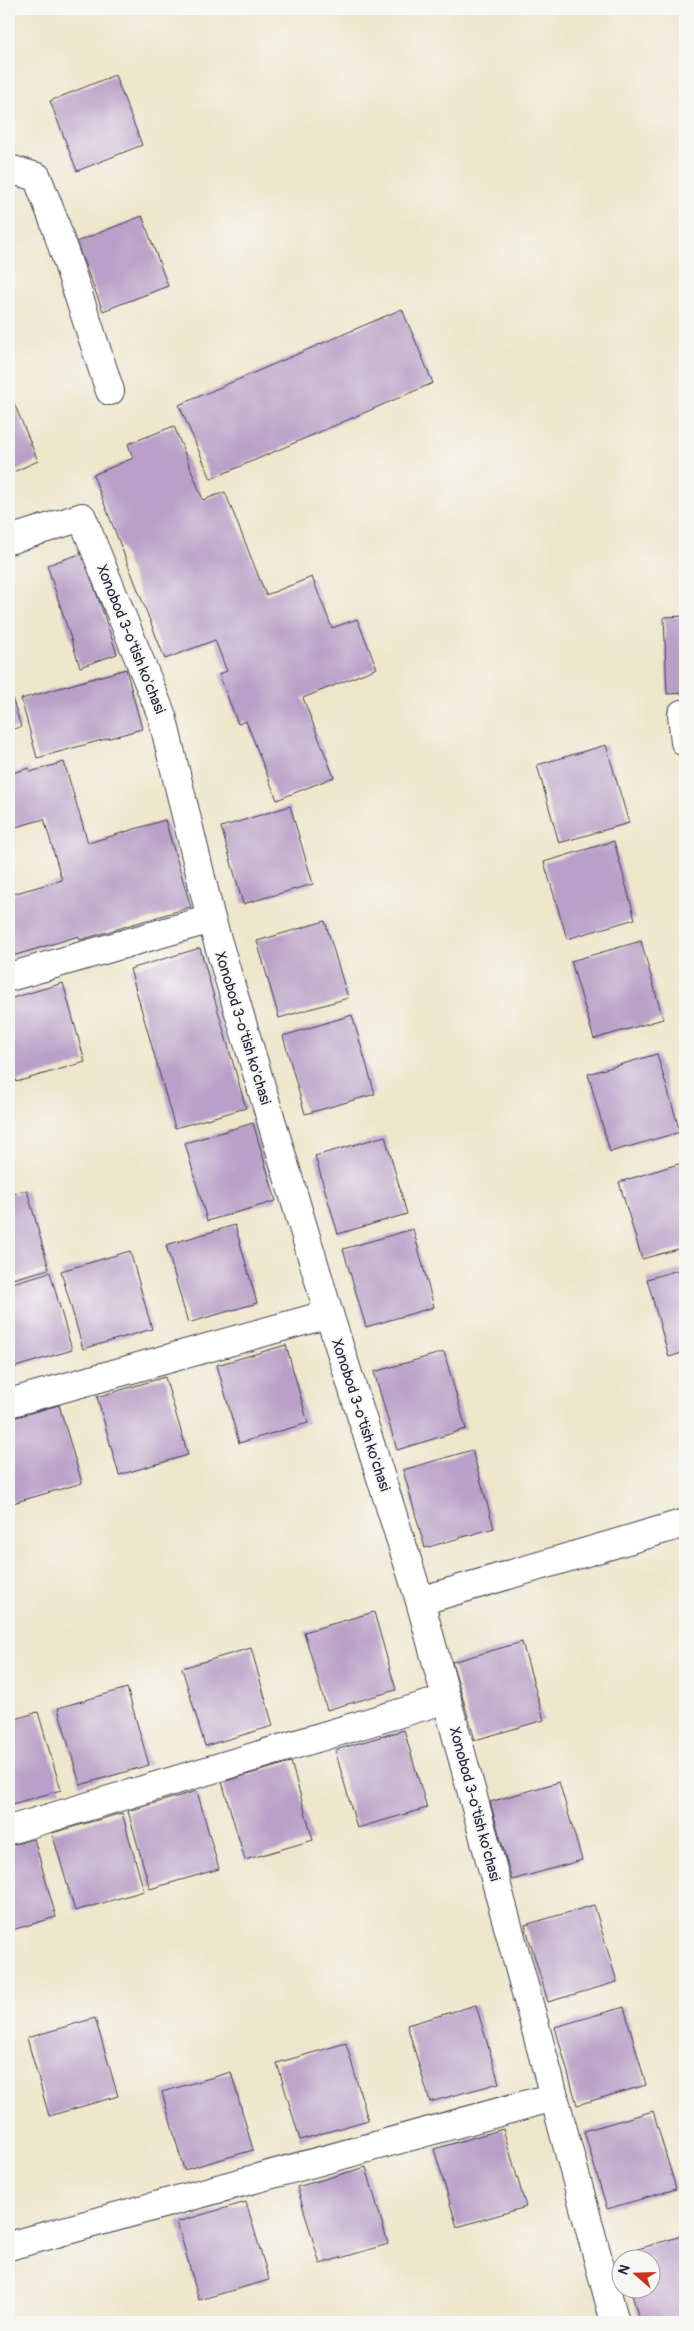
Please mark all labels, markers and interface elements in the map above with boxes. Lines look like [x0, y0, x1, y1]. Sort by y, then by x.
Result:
street label: Xonobod 3-o'tish ko'chasi [92, 562, 169, 717]
street label: Xonobod 3-o'tish ko'chasi [210, 949, 275, 1107]
street label: Xonobod 3-o'tish ko'chasi [327, 1337, 394, 1494]
street label: Xonobod 3-o'tish ko'chasi [445, 1725, 504, 1884]
north arrow [612, 2248, 662, 2298]
text: N [615, 2262, 634, 2277]

